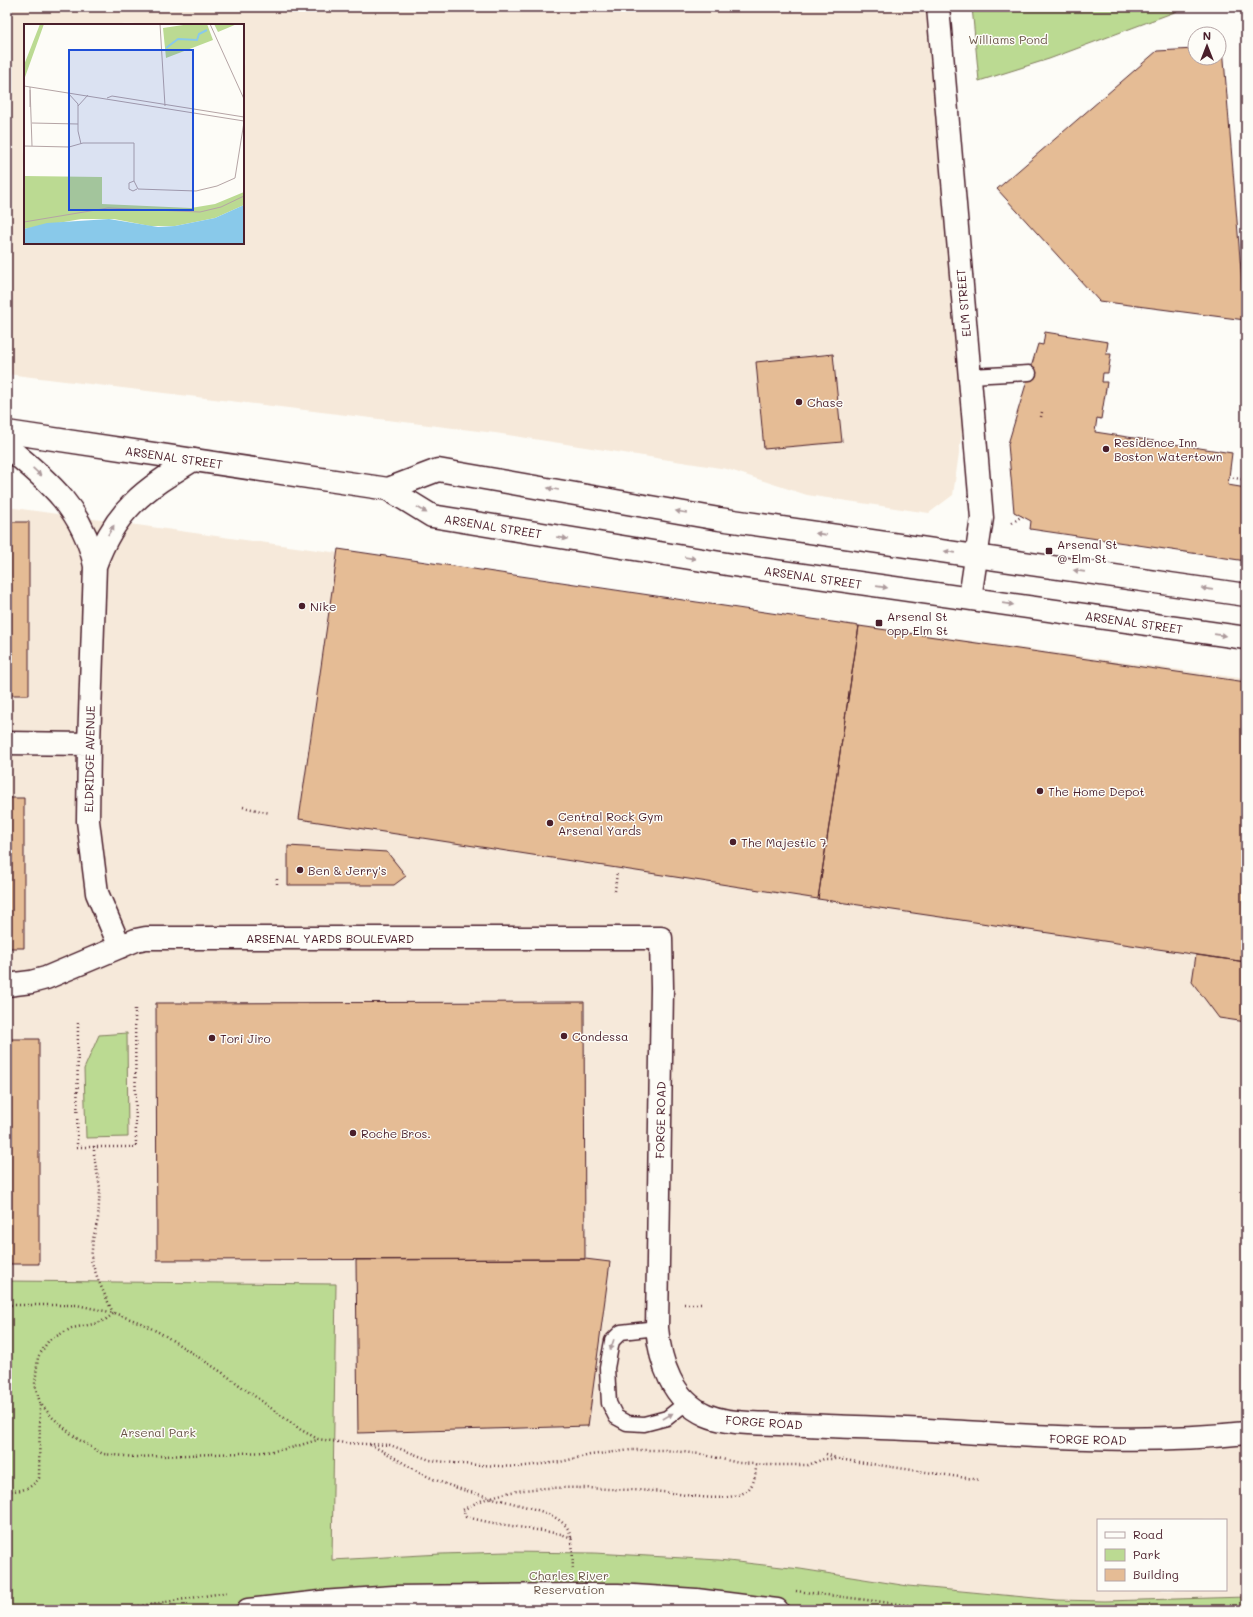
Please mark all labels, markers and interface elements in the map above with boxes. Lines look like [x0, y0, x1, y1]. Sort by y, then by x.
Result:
inset map [24, 24, 244, 244]
north arrow [1187, 26, 1227, 66]
text: N [1203, 28, 1211, 43]
park label: Williams Pond [968, 31, 1048, 47]
street label: ELM STREET [952, 268, 974, 338]
place label: Chase [807, 394, 843, 410]
marker: Chase [794, 397, 804, 407]
place label: Residence Inn Boston Watertown [1114, 434, 1222, 464]
street label: ARSENAL STREET [124, 442, 224, 472]
marker: Residence Inn Boston Watertown [1101, 444, 1111, 454]
one-way arrow [32, 467, 42, 477]
one-way arrow [547, 486, 559, 492]
one-way arrow [417, 506, 427, 514]
one-way arrow [675, 509, 687, 515]
street label: ARSENAL STREET [443, 510, 543, 542]
one-way arrow [107, 525, 115, 536]
one-way arrow [815, 531, 827, 537]
one-way arrow [556, 535, 568, 541]
place label: Arsenal St @ Elm St [1057, 536, 1118, 566]
marker: Arsenal St @ Elm St [1044, 546, 1054, 556]
one-way arrow [944, 549, 956, 555]
one-way arrow [684, 556, 696, 562]
street label: ARSENAL STREET [763, 562, 863, 592]
one-way arrow [1073, 568, 1085, 574]
one-way arrow [876, 584, 888, 590]
one-way arrow [1201, 586, 1213, 592]
place label: Nike [310, 598, 336, 614]
marker: Nike [297, 601, 307, 611]
one-way arrow [1002, 601, 1014, 607]
street label: ARSENAL STREET [1084, 607, 1184, 637]
place label: Arsenal St opp Elm St [887, 608, 948, 638]
marker: Arsenal St opp Elm St [874, 618, 884, 628]
one-way arrow [1214, 632, 1226, 638]
street label: ELDRIDGE AVENUE [80, 705, 98, 813]
place label: The Home Depot [1048, 783, 1145, 799]
marker: The Home Depot [1035, 786, 1045, 796]
place label: Central Rock Gym Arsenal Yards [558, 808, 663, 838]
marker: Central Rock Gym Arsenal Yards [545, 818, 555, 828]
place label: The Majestic 7 [741, 834, 827, 850]
marker: The Majestic 7 [728, 837, 738, 847]
place label: Ben & Jerry's [308, 862, 387, 878]
marker: Ben & Jerry's [295, 865, 305, 875]
street label: ARSENAL YARDS BOULEVARD [246, 930, 414, 946]
place label: Condessa [572, 1028, 629, 1044]
place label: Tori Jiro [220, 1030, 271, 1046]
marker: Condessa [559, 1031, 569, 1041]
marker: Tori Jiro [207, 1033, 217, 1043]
street label: FORGE ROAD [651, 1081, 669, 1159]
place label: Roche Bros. [361, 1125, 431, 1141]
marker: Roche Bros. [348, 1128, 358, 1138]
one-way arrow [609, 1339, 615, 1351]
street label: FORGE ROAD [725, 1411, 803, 1433]
one-way arrow [662, 1413, 674, 1419]
park label: Arsenal Park [120, 1424, 196, 1440]
street label: FORGE ROAD [1049, 1430, 1127, 1448]
legend [1097, 1519, 1227, 1591]
text: Road [1133, 1526, 1163, 1542]
text: Park [1133, 1546, 1160, 1562]
text: Building [1133, 1566, 1179, 1582]
park label: Charles River Reservation [529, 1567, 609, 1597]

